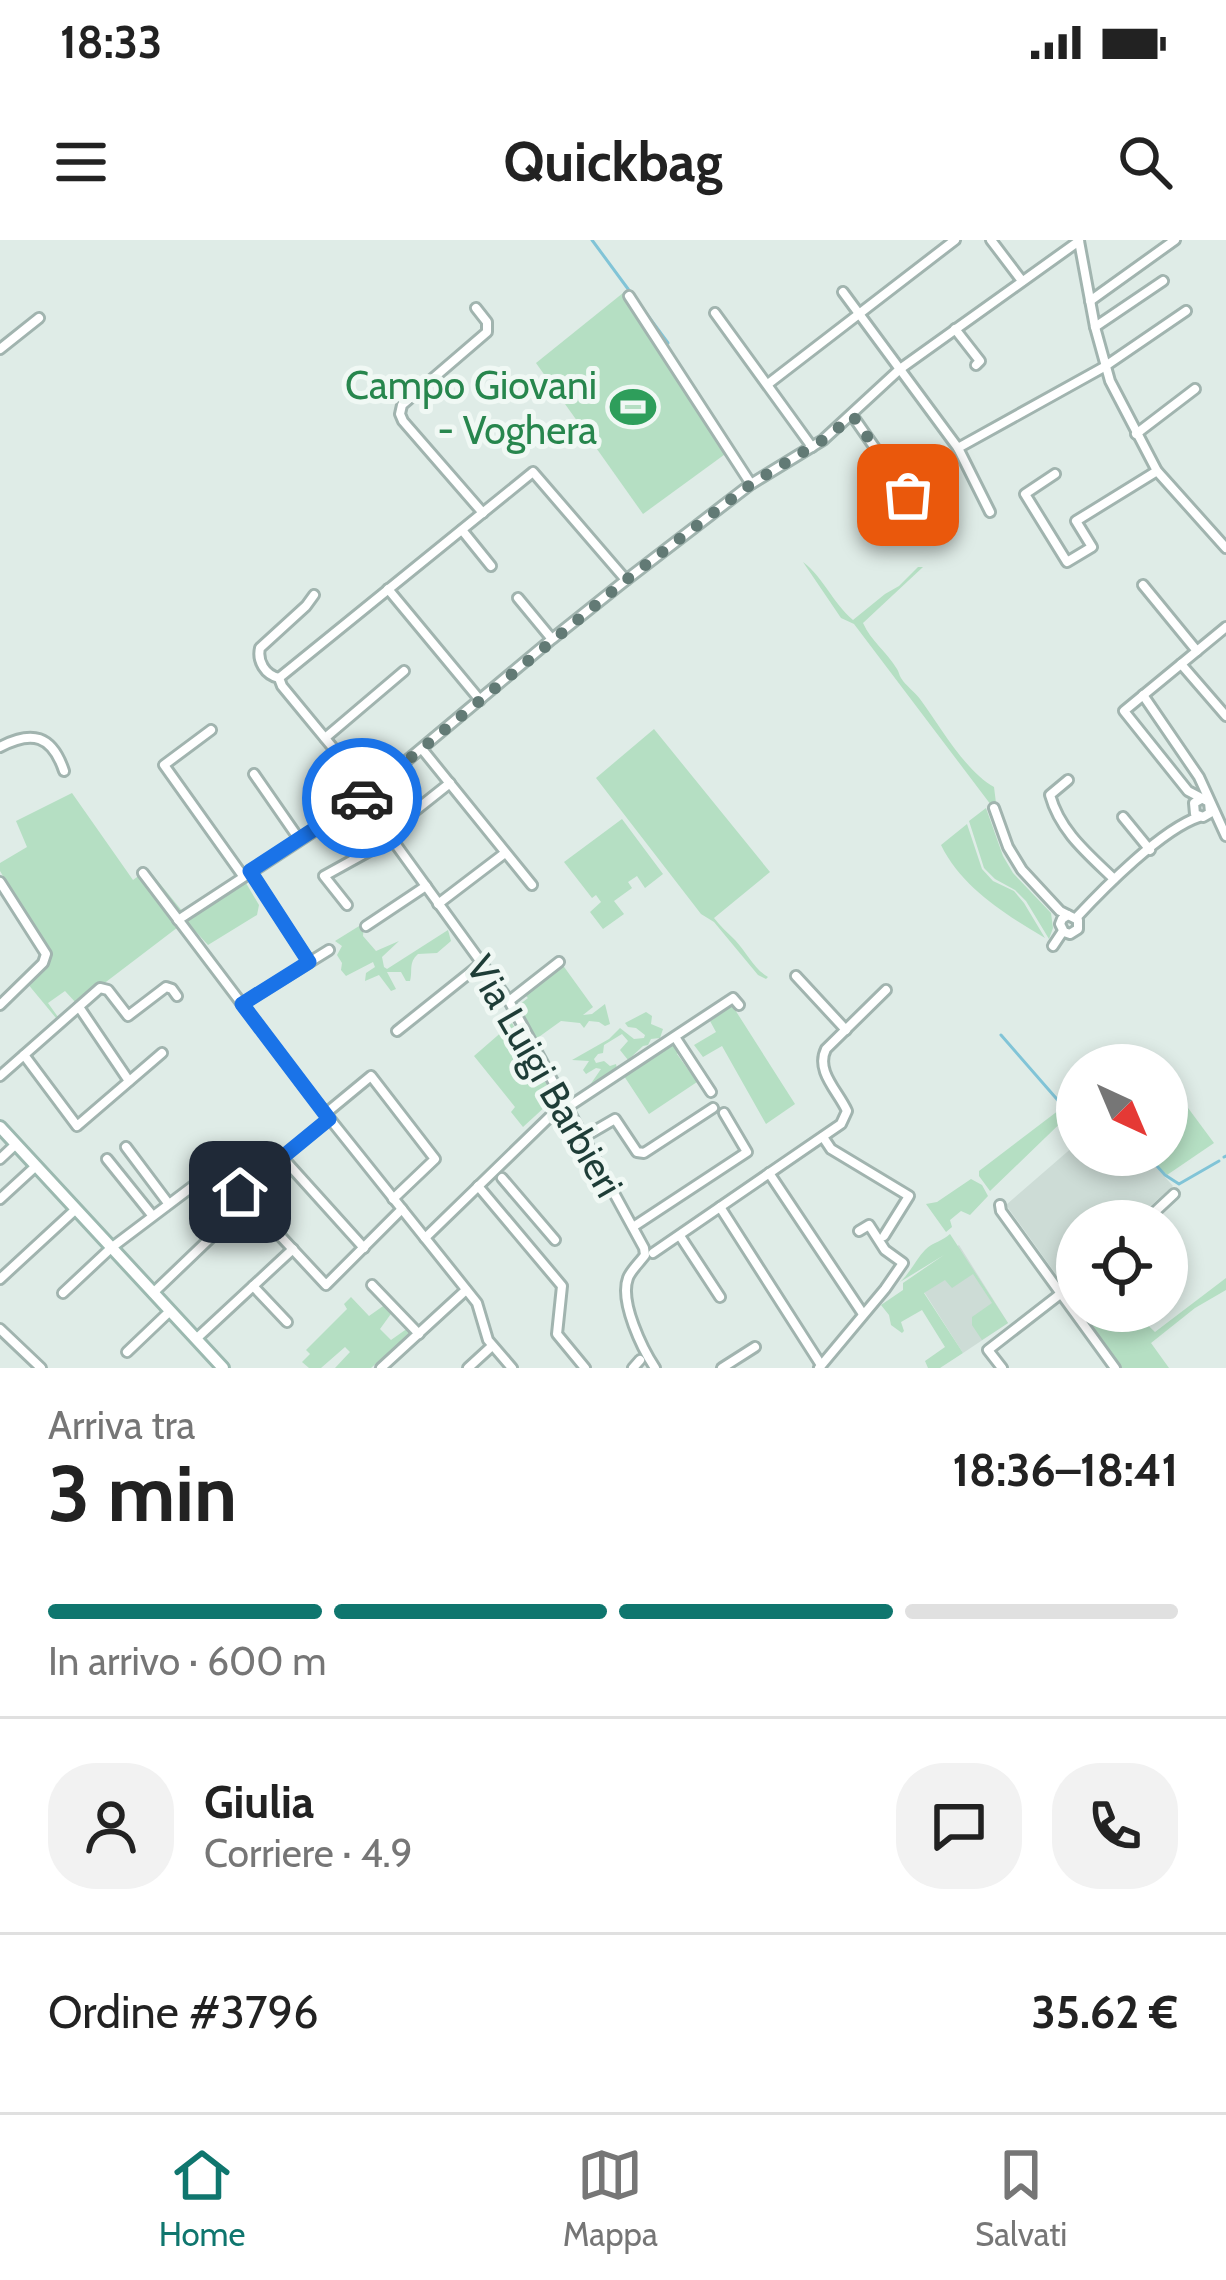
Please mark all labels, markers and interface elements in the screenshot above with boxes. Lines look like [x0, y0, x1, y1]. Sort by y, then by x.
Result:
text: 18:33 [60, 15, 162, 69]
icon: menu [48, 129, 114, 195]
text: Quickbag [503, 129, 723, 195]
icon: search [1112, 129, 1178, 195]
place label: Campo Giovani - Voghera [345, 361, 597, 454]
sports icon: Campo Giovani - Voghera [608, 382, 658, 432]
pin [857, 444, 959, 546]
icon: bag [875, 462, 941, 528]
courier [302, 738, 422, 858]
icon: car [329, 765, 395, 831]
street label: Via Luigi Barbieri [456, 947, 634, 1205]
north arrow [1056, 1044, 1188, 1176]
map controls [1056, 1044, 1188, 1332]
pin [189, 1141, 291, 1243]
icon: home [207, 1159, 273, 1225]
button: locate [1056, 1200, 1188, 1332]
text: Arriva tra [48, 1401, 195, 1449]
text: 18:36–18:41 [952, 1443, 1178, 1497]
text: 3 min [48, 1446, 237, 1541]
text: In arrivo · 600 m [48, 1637, 327, 1685]
button: person [48, 1763, 174, 1889]
button: chat [896, 1763, 1022, 1889]
button: phone [1052, 1763, 1178, 1889]
text: Giulia [204, 1775, 314, 1829]
text: Corriere · 4.9 [204, 1829, 413, 1877]
text: Ordine #3796 [48, 1985, 319, 2039]
text: 35.62 € [1032, 1985, 1178, 2039]
tab: Home [159, 2142, 245, 2254]
tab: Mappa [563, 2142, 658, 2254]
tab: Salvati [975, 2142, 1067, 2254]

